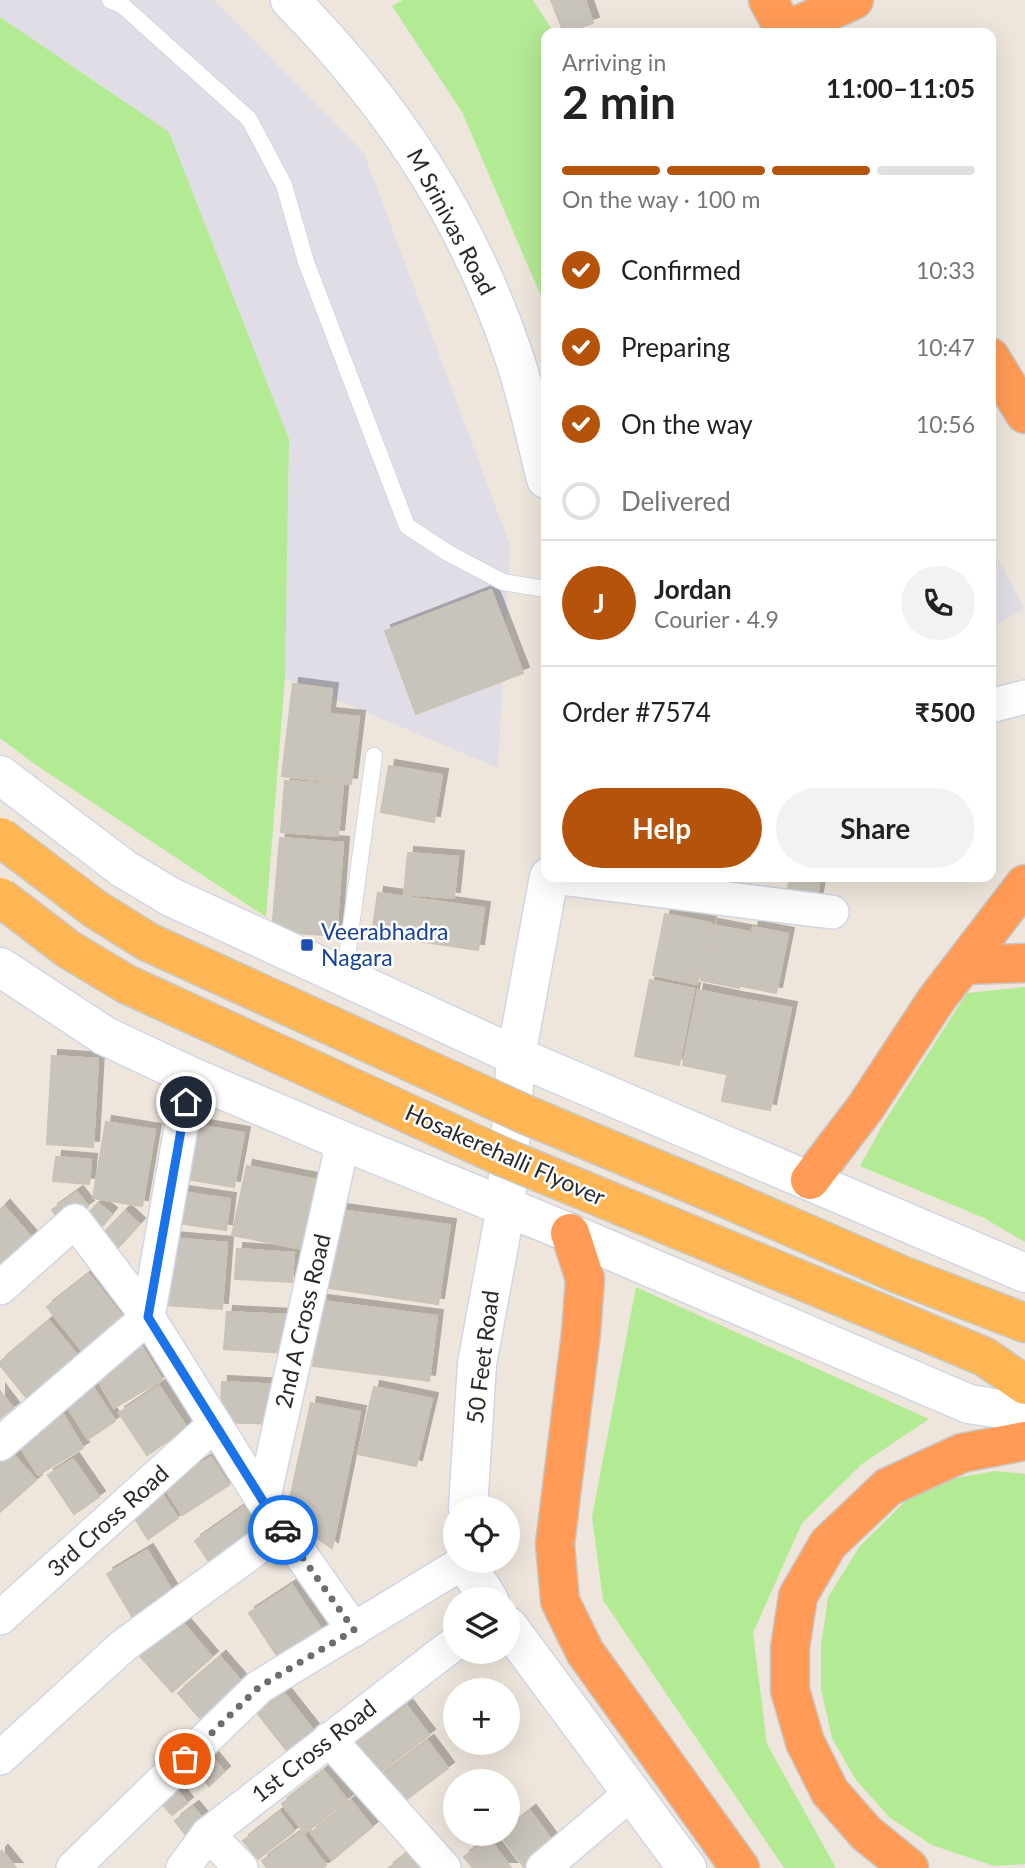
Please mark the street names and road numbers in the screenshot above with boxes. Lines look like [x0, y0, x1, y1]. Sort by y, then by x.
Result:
street label: M Srinivas Road [402, 144, 502, 299]
street label: Hosakerehalli Flyover [401, 1097, 610, 1211]
street label: 2nd A Cross Road [268, 1231, 336, 1411]
street label: 50 Feet Road [460, 1289, 504, 1425]
street label: 3rd Cross Road [41, 1459, 174, 1582]
street label: 1st Cross Road [245, 1693, 381, 1808]

